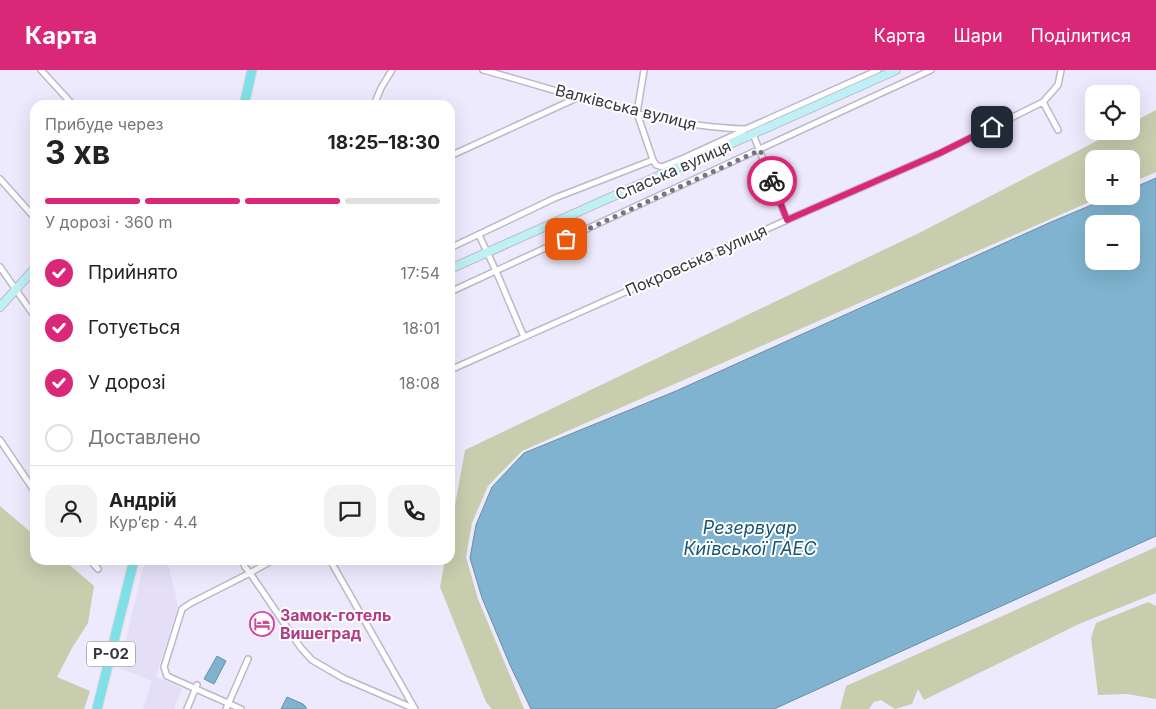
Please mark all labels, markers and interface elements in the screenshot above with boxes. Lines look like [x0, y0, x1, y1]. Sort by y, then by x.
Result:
text: Карта [25, 21, 97, 50]
text: Карта [874, 25, 926, 46]
text: Шари [954, 25, 1003, 46]
text: Поділитися [1031, 25, 1131, 46]
street label: Валківська вулиця [553, 80, 699, 134]
map controls [1085, 85, 1140, 270]
button: locate [1085, 85, 1140, 140]
pin [971, 106, 1013, 148]
icon: home [978, 113, 1006, 141]
text: Прибуде через [45, 114, 163, 134]
text: 18:25–18:30 [328, 131, 440, 154]
text: 3 хв [45, 133, 110, 172]
street label: Спаська вулиця [612, 136, 734, 204]
button: + [1085, 150, 1140, 205]
courier [747, 156, 797, 206]
icon: bike [758, 167, 786, 195]
text: У дорозі · 360 m [45, 212, 172, 232]
button: − [1085, 215, 1140, 270]
pin [545, 218, 587, 260]
street label: Покровська вулиця [622, 220, 770, 300]
icon: bag [552, 225, 580, 253]
icon: check [45, 259, 73, 287]
text: Прийнято [88, 261, 178, 284]
text: 17:54 [400, 263, 440, 283]
icon: check [45, 314, 73, 342]
text: Готується [88, 316, 180, 339]
text: 18:01 [402, 318, 440, 338]
icon: check [45, 369, 73, 397]
text: У дорозі [88, 371, 166, 394]
text: 18:08 [399, 373, 440, 393]
text: Доставлено [88, 426, 201, 449]
button: person [45, 485, 97, 537]
button: chat [324, 485, 376, 537]
button: phone [388, 485, 440, 537]
text: Андрій [109, 489, 177, 512]
text: Кур’єр · 4.4 [109, 512, 198, 532]
water label: Резервуар Київської ГАЕС [683, 517, 817, 559]
place label: Замок-готель Вишеград [280, 605, 391, 643]
hotel icon: Замок-готель Вишеград [249, 611, 275, 637]
road number: Р-02 [87, 642, 135, 666]

